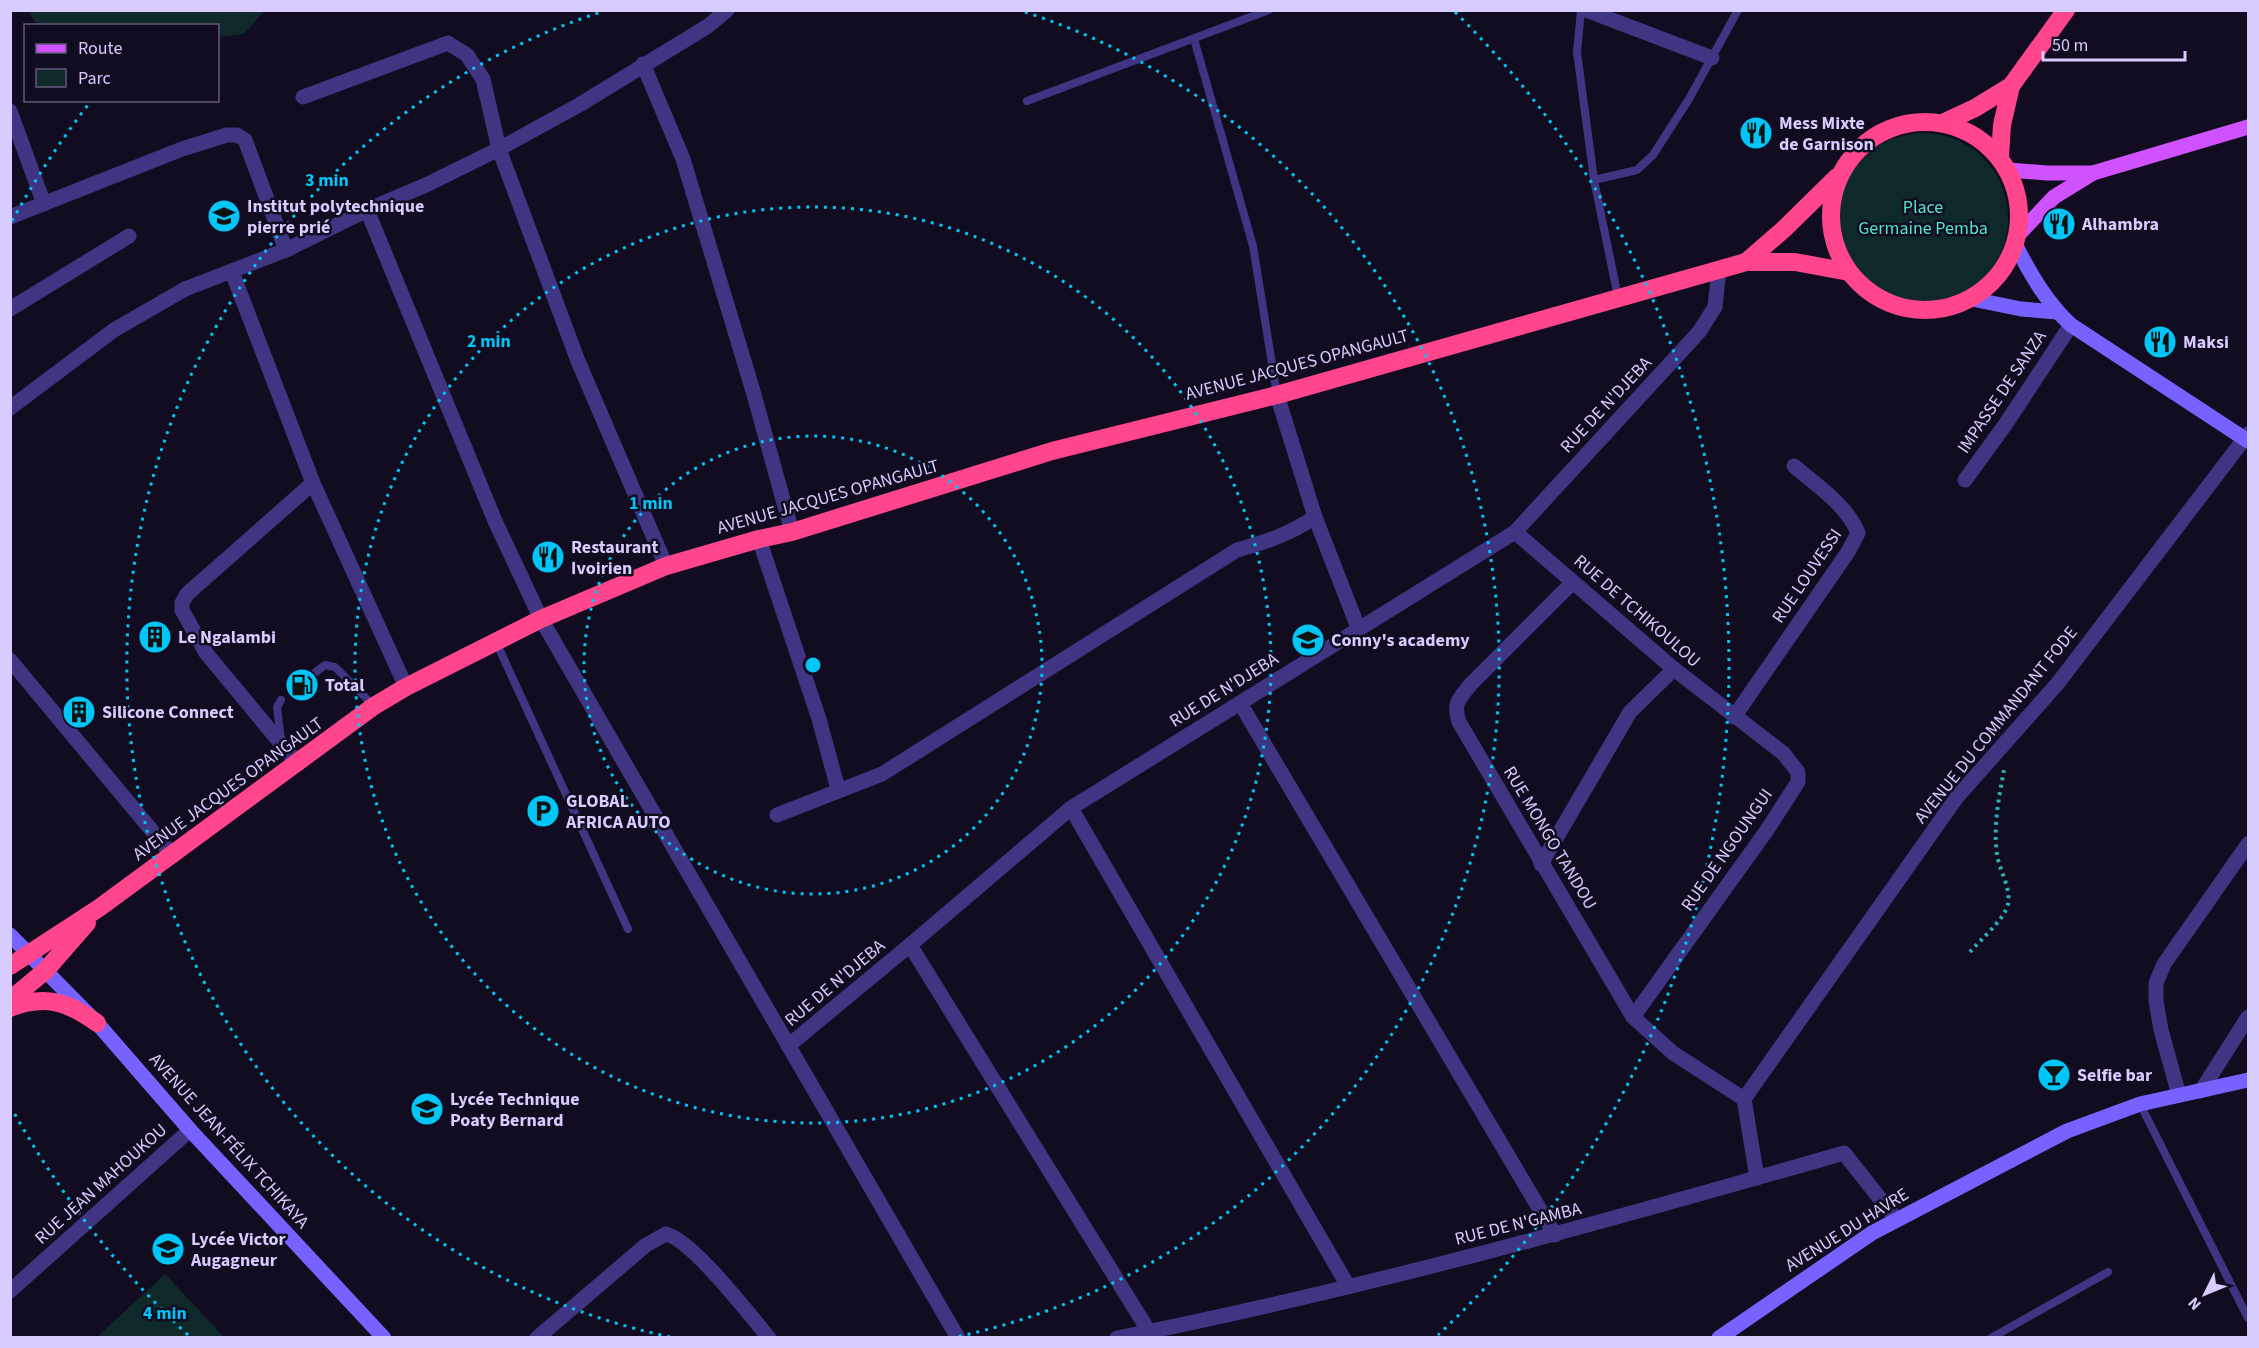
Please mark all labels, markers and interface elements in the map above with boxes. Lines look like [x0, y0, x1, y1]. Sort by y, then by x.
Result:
legend [24, 24, 219, 102]
scale bar [2043, 24, 2186, 62]
text: 50 m [2052, 33, 2088, 58]
text: Route [78, 36, 122, 61]
text: Parc [78, 66, 111, 91]
place label: Mess Mixte de Garnison [1779, 111, 1874, 157]
restaurant icon: Mess Mixte de Garnison [1738, 115, 1774, 151]
text: 3 min [305, 168, 349, 193]
place label: Institut polytechnique pierre prié [247, 194, 424, 240]
park label: Place Germaine Pemba [1858, 195, 1988, 241]
school or university icon: Institut polytechnique pierre prié [206, 198, 242, 234]
restaurant icon: Alhambra [2041, 206, 2077, 242]
place label: Alhambra [2081, 212, 2159, 237]
street label: AVENUE JACQUES OPANGAULT [1183, 323, 1412, 407]
restaurant icon: Maksi [2142, 324, 2178, 360]
street label: IMPASSE DE SANZA [1951, 325, 2053, 458]
text: 2 min [467, 329, 511, 354]
place label: Maksi [2183, 330, 2229, 355]
street label: RUE DE N'DJEBA [1555, 351, 1658, 459]
street label: AVENUE JACQUES OPANGAULT [714, 453, 942, 541]
text: 1 min [629, 491, 673, 516]
street label: RUE LOUVESSI [1766, 524, 1848, 628]
place label: Restaurant Ivoirien [571, 535, 658, 581]
restaurant icon: Restaurant Ivoirien [530, 539, 566, 575]
street label: RUE DE TCHIKOULOU [1568, 549, 1706, 673]
building icon: Le Ngalambi [137, 619, 173, 655]
street label: AVENUE DU COMMANDANT FODE [1909, 621, 2083, 829]
school or university icon: Conny's academy [1290, 622, 1326, 658]
place label: Le Ngalambi [178, 625, 276, 650]
place label: Conny's academy [1331, 628, 1470, 653]
street label: RUE DE N'DJEBA [1165, 646, 1283, 733]
centre of rings [803, 655, 823, 675]
fuel station icon: Total [284, 667, 320, 703]
place label: Total [325, 673, 364, 698]
building icon: Silicone Connect [61, 694, 97, 730]
place label: Silicone Connect [102, 700, 234, 725]
street label: AVENUE JACQUES OPANGAULT [128, 711, 329, 867]
street label: RUE MONGO TANDOU [1497, 762, 1603, 914]
street label: RUE DE NGOUNGUI [1675, 784, 1779, 916]
place label: GLOBAL AFRICA AUTO [565, 789, 670, 835]
parking icon: GLOBAL AFRICA AUTO [525, 793, 561, 829]
street label: RUE DE N'DJEBA [779, 933, 891, 1032]
street label: AVENUE JEAN-FÉLIX TCHIKAYA [143, 1048, 315, 1234]
bar icon: Selfie bar [2036, 1057, 2072, 1093]
place label: Selfie bar [2077, 1063, 2153, 1088]
place label: Lycée Technique Poaty Bernard [450, 1087, 580, 1133]
school or university icon: Lycée Technique Poaty Bernard [409, 1091, 445, 1127]
street label: RUE JEAN MAHOUKOU [30, 1118, 172, 1250]
street label: AVENUE DU HAVRE [1781, 1182, 1913, 1278]
street label: RUE DE N'GAMBA [1452, 1196, 1584, 1252]
place label: Lycée Victor Augagneur [190, 1227, 287, 1273]
school or university icon: Lycée Victor Augagneur [150, 1231, 186, 1267]
north arrow [2175, 1264, 2235, 1324]
text: N [2183, 1292, 2206, 1315]
text: 4 min [143, 1301, 187, 1326]

